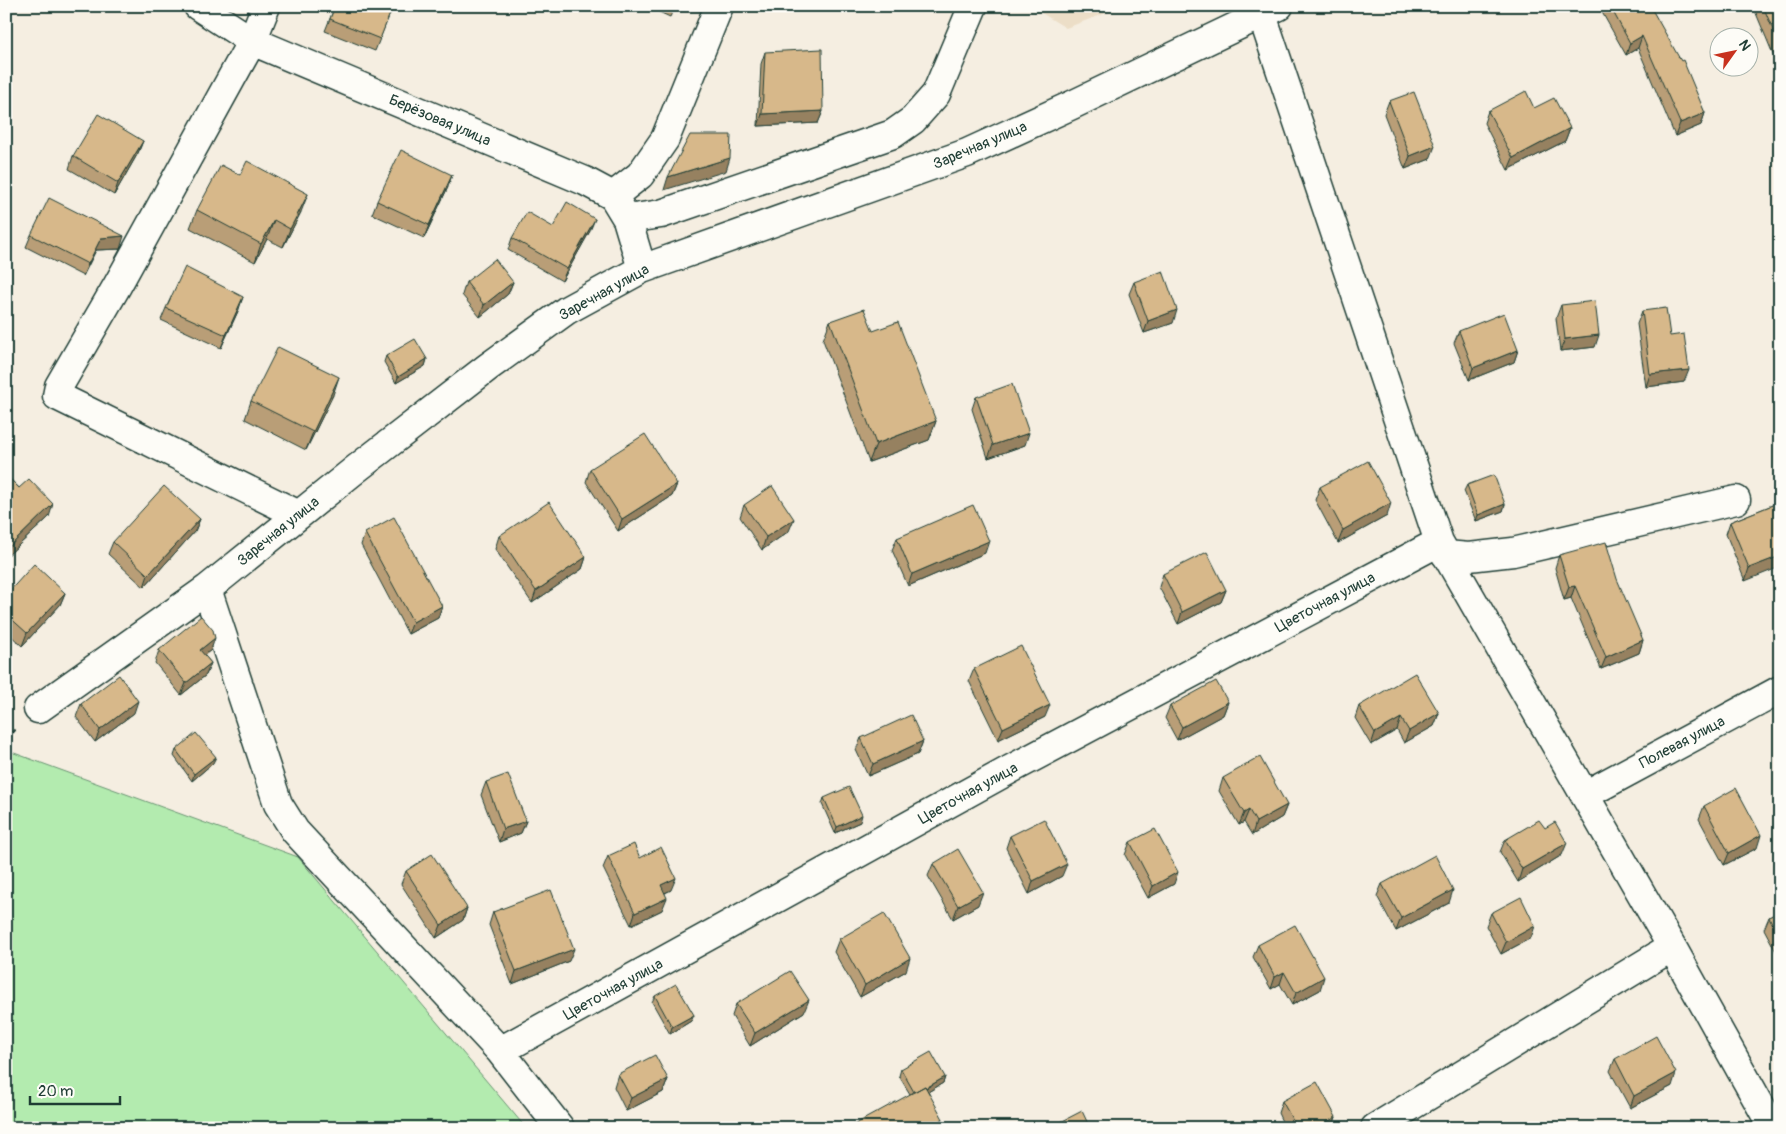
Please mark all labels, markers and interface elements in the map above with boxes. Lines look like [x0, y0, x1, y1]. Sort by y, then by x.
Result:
north arrow [1708, 28, 1758, 78]
text: N [1735, 37, 1754, 54]
street label: Берёзовая улица [386, 90, 494, 150]
street label: Заречная улица [930, 117, 1030, 174]
street label: Заречная улица [556, 260, 653, 325]
street label: Заречная улица [233, 492, 323, 570]
street label: Цветочная улица [1272, 568, 1379, 637]
street label: Полевая улица [1636, 712, 1728, 773]
street label: Цветочная улица [915, 758, 1021, 829]
street label: Цветочная улица [560, 954, 666, 1025]
scale bar [30, 1074, 120, 1106]
text: 20 m [38, 1082, 73, 1101]

